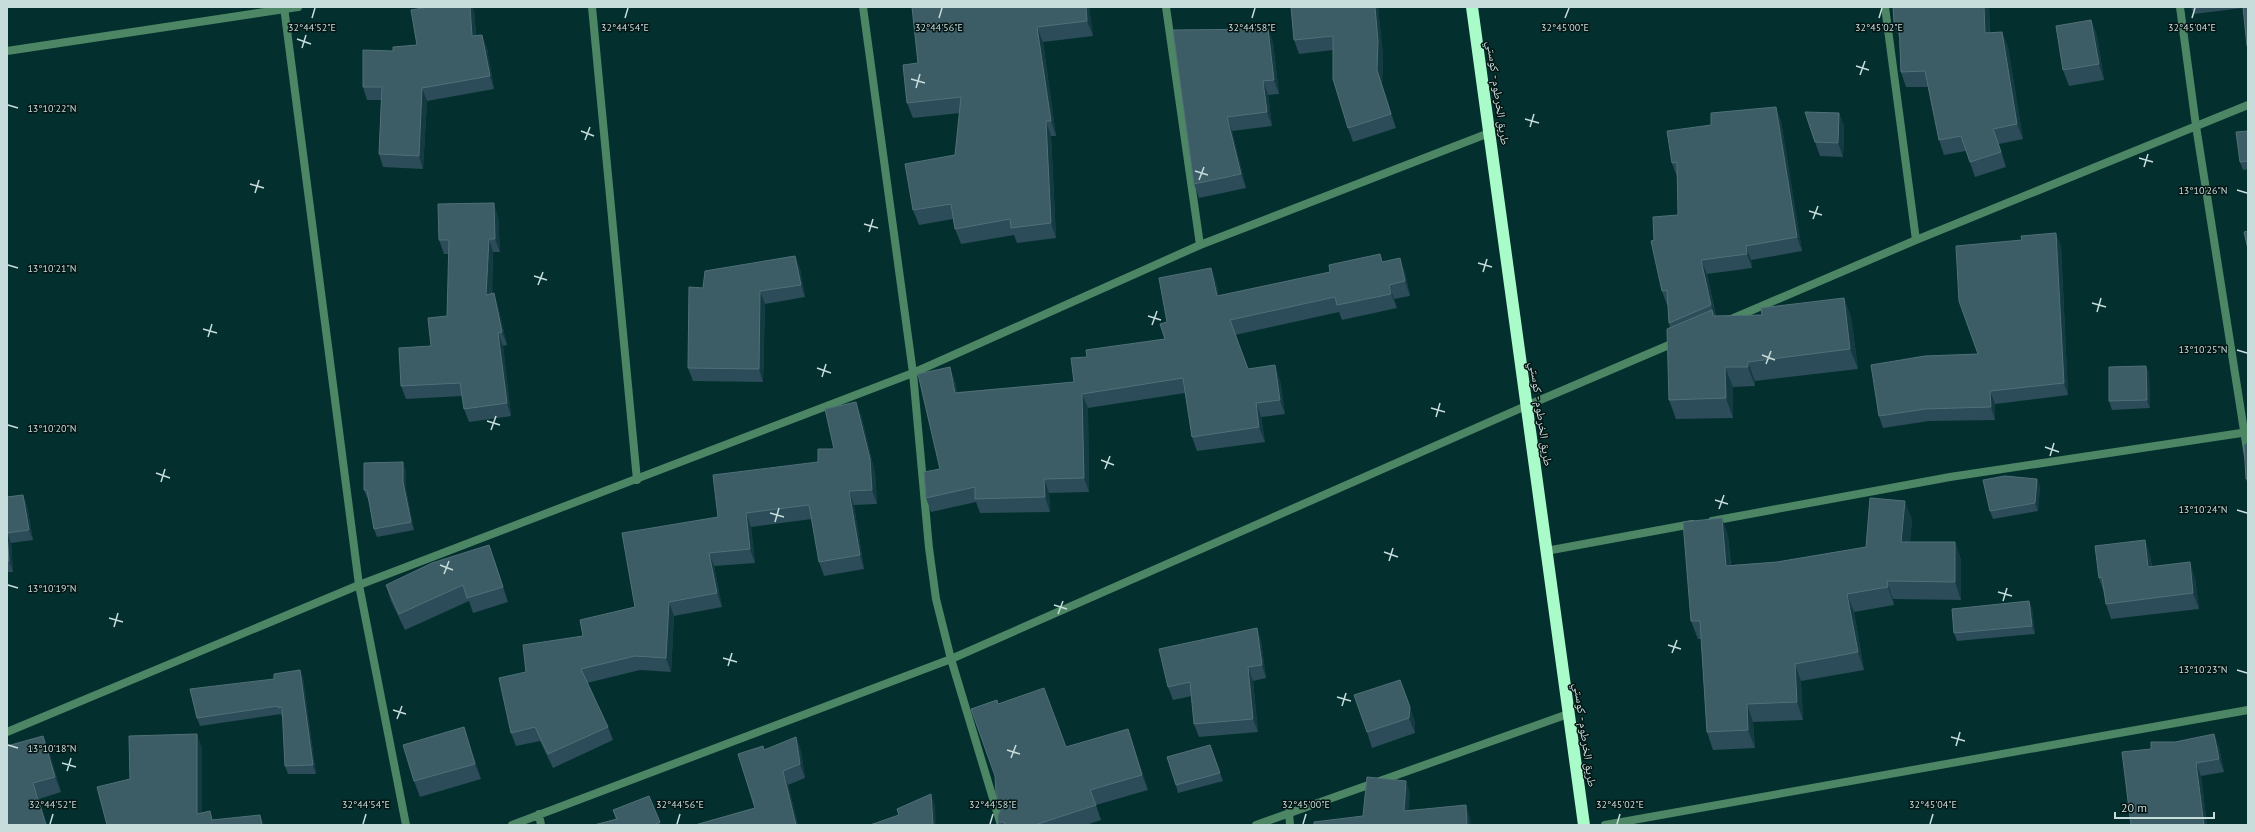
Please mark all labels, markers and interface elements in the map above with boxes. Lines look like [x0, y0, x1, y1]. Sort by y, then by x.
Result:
text: 32°44'52"E [288, 21, 336, 34]
text: 32°44'54"E [601, 21, 649, 34]
text: 32°44'56"E [915, 21, 963, 34]
text: 32°44'58"E [1228, 21, 1276, 34]
text: 32°45'00"E [1541, 21, 1589, 34]
text: 32°45'02"E [1855, 21, 1903, 34]
text: 32°45'04"E [2168, 21, 2216, 34]
street label: طريق الخرطوم - كوستي [1481, 40, 1513, 147]
text: 13°10'22"N [27, 102, 77, 115]
text: 13°10'26"N [2178, 184, 2228, 197]
text: 13°10'21"N [27, 262, 77, 275]
text: 13°10'25"N [2178, 343, 2228, 356]
street label: طريق الخرطوم - كوستي [1524, 361, 1556, 468]
text: 13°10'20"N [27, 422, 77, 435]
text: 13°10'24"N [2178, 503, 2228, 516]
text: 13°10'19"N [27, 582, 77, 595]
text: 13°10'23"N [2178, 663, 2228, 676]
street label: طريق الخرطوم - كوستي [1568, 682, 1600, 789]
text: 13°10'18"N [27, 742, 77, 755]
scale bar [2115, 794, 2214, 820]
text: 32°44'52"E [29, 798, 77, 811]
text: 32°44'54"E [342, 798, 390, 811]
text: 32°44'56"E [656, 798, 704, 811]
text: 32°44'58"E [969, 798, 1017, 811]
text: 32°45'00"E [1282, 798, 1330, 811]
text: 32°45'02"E [1596, 798, 1644, 811]
text: 32°45'04"E [1909, 798, 1957, 811]
text: 20 m [2121, 800, 2147, 815]

